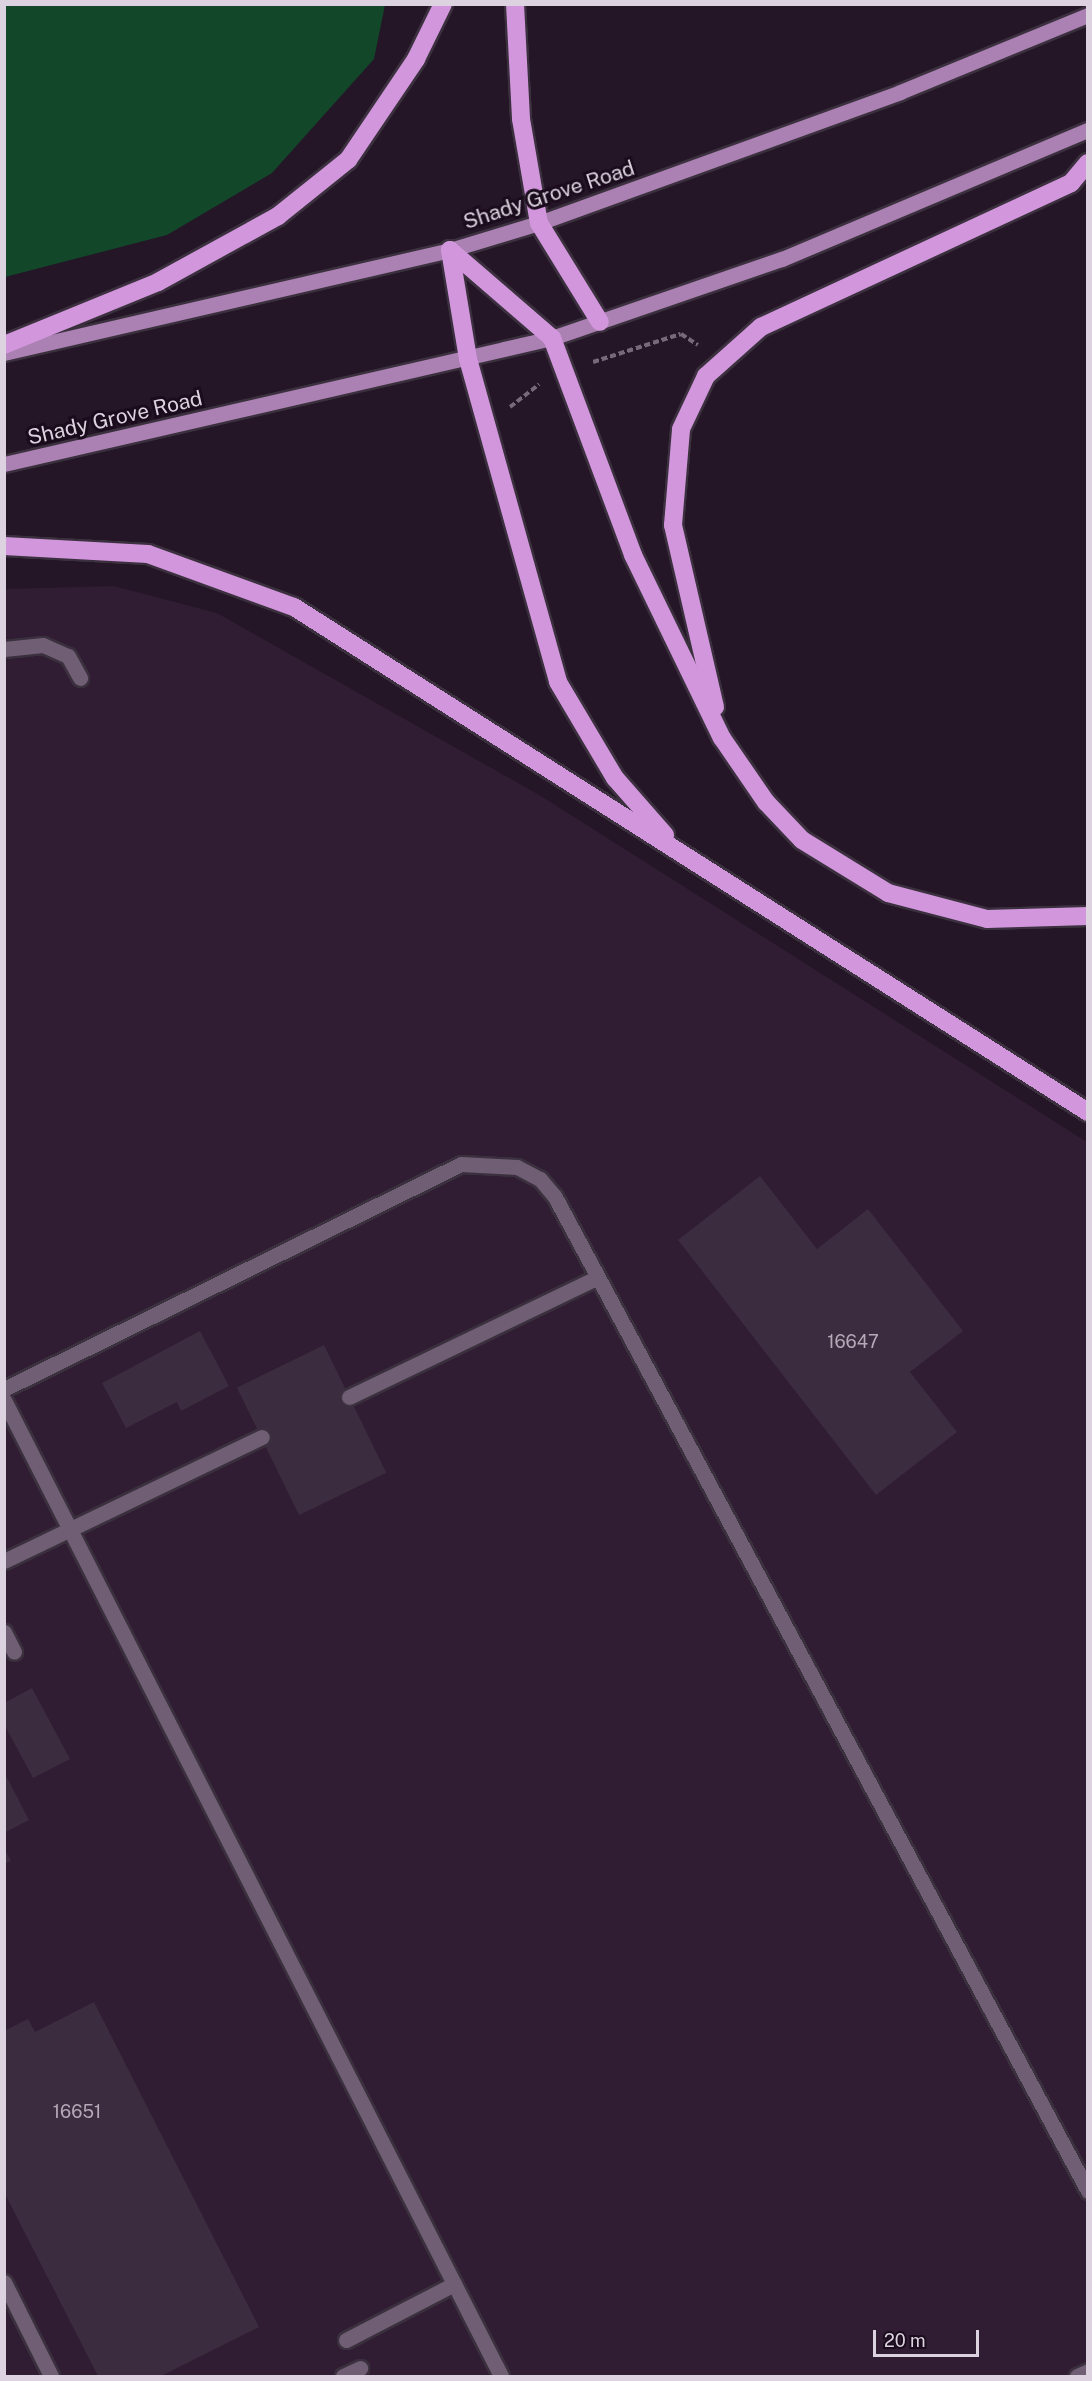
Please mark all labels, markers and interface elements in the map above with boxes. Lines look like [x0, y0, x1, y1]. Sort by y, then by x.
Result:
street label: Shady Grove Road [460, 155, 638, 235]
street label: Shady Grove Road [25, 386, 205, 450]
house number: 16647 [827, 1331, 879, 1353]
house number: 16651 [53, 2101, 101, 2123]
scale bar [876, 2318, 982, 2356]
text: 20 m [884, 2330, 926, 2351]

